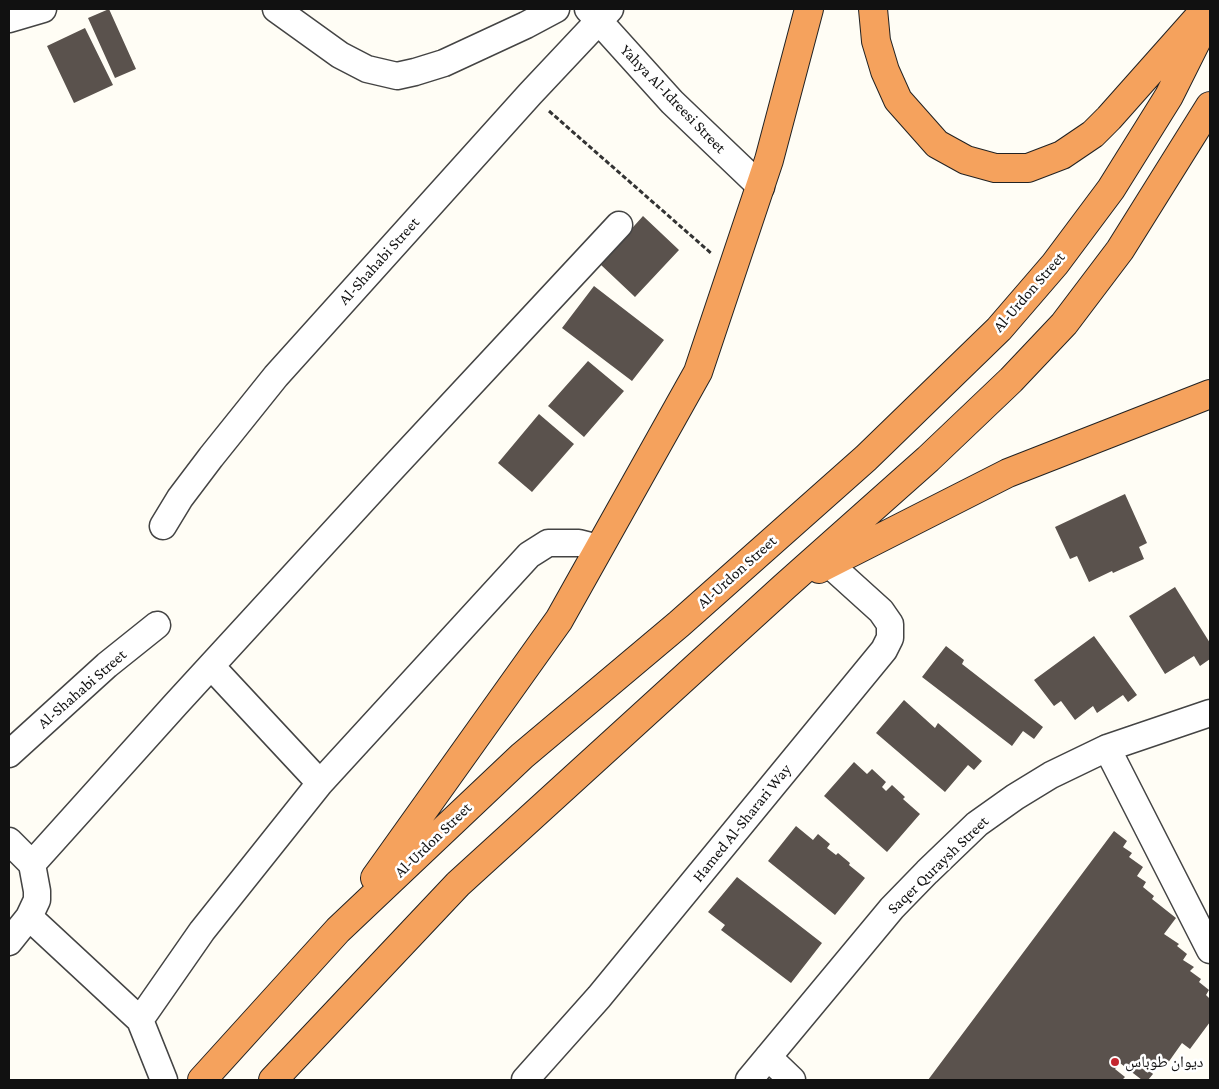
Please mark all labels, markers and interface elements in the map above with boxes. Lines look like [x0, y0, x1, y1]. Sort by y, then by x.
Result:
street label: Yahya Al-Idreesi Street [616, 41, 730, 157]
street label: Al-Shahabi Street [335, 213, 423, 309]
street label: Al-Urdon Street [989, 248, 1069, 336]
street label: Al-Urdon Street [693, 531, 781, 613]
street label: Al-Shahabi Street [34, 645, 130, 733]
street label: Hamed Al-Sharari Way [689, 760, 795, 886]
street label: Al-Urdon Street [390, 798, 476, 882]
street label: Saqer Quraysh Street [883, 812, 993, 918]
place label: ديوان طوباس [1125, 1052, 1203, 1072]
marker: ديوان طوباس [1109, 1056, 1121, 1068]

